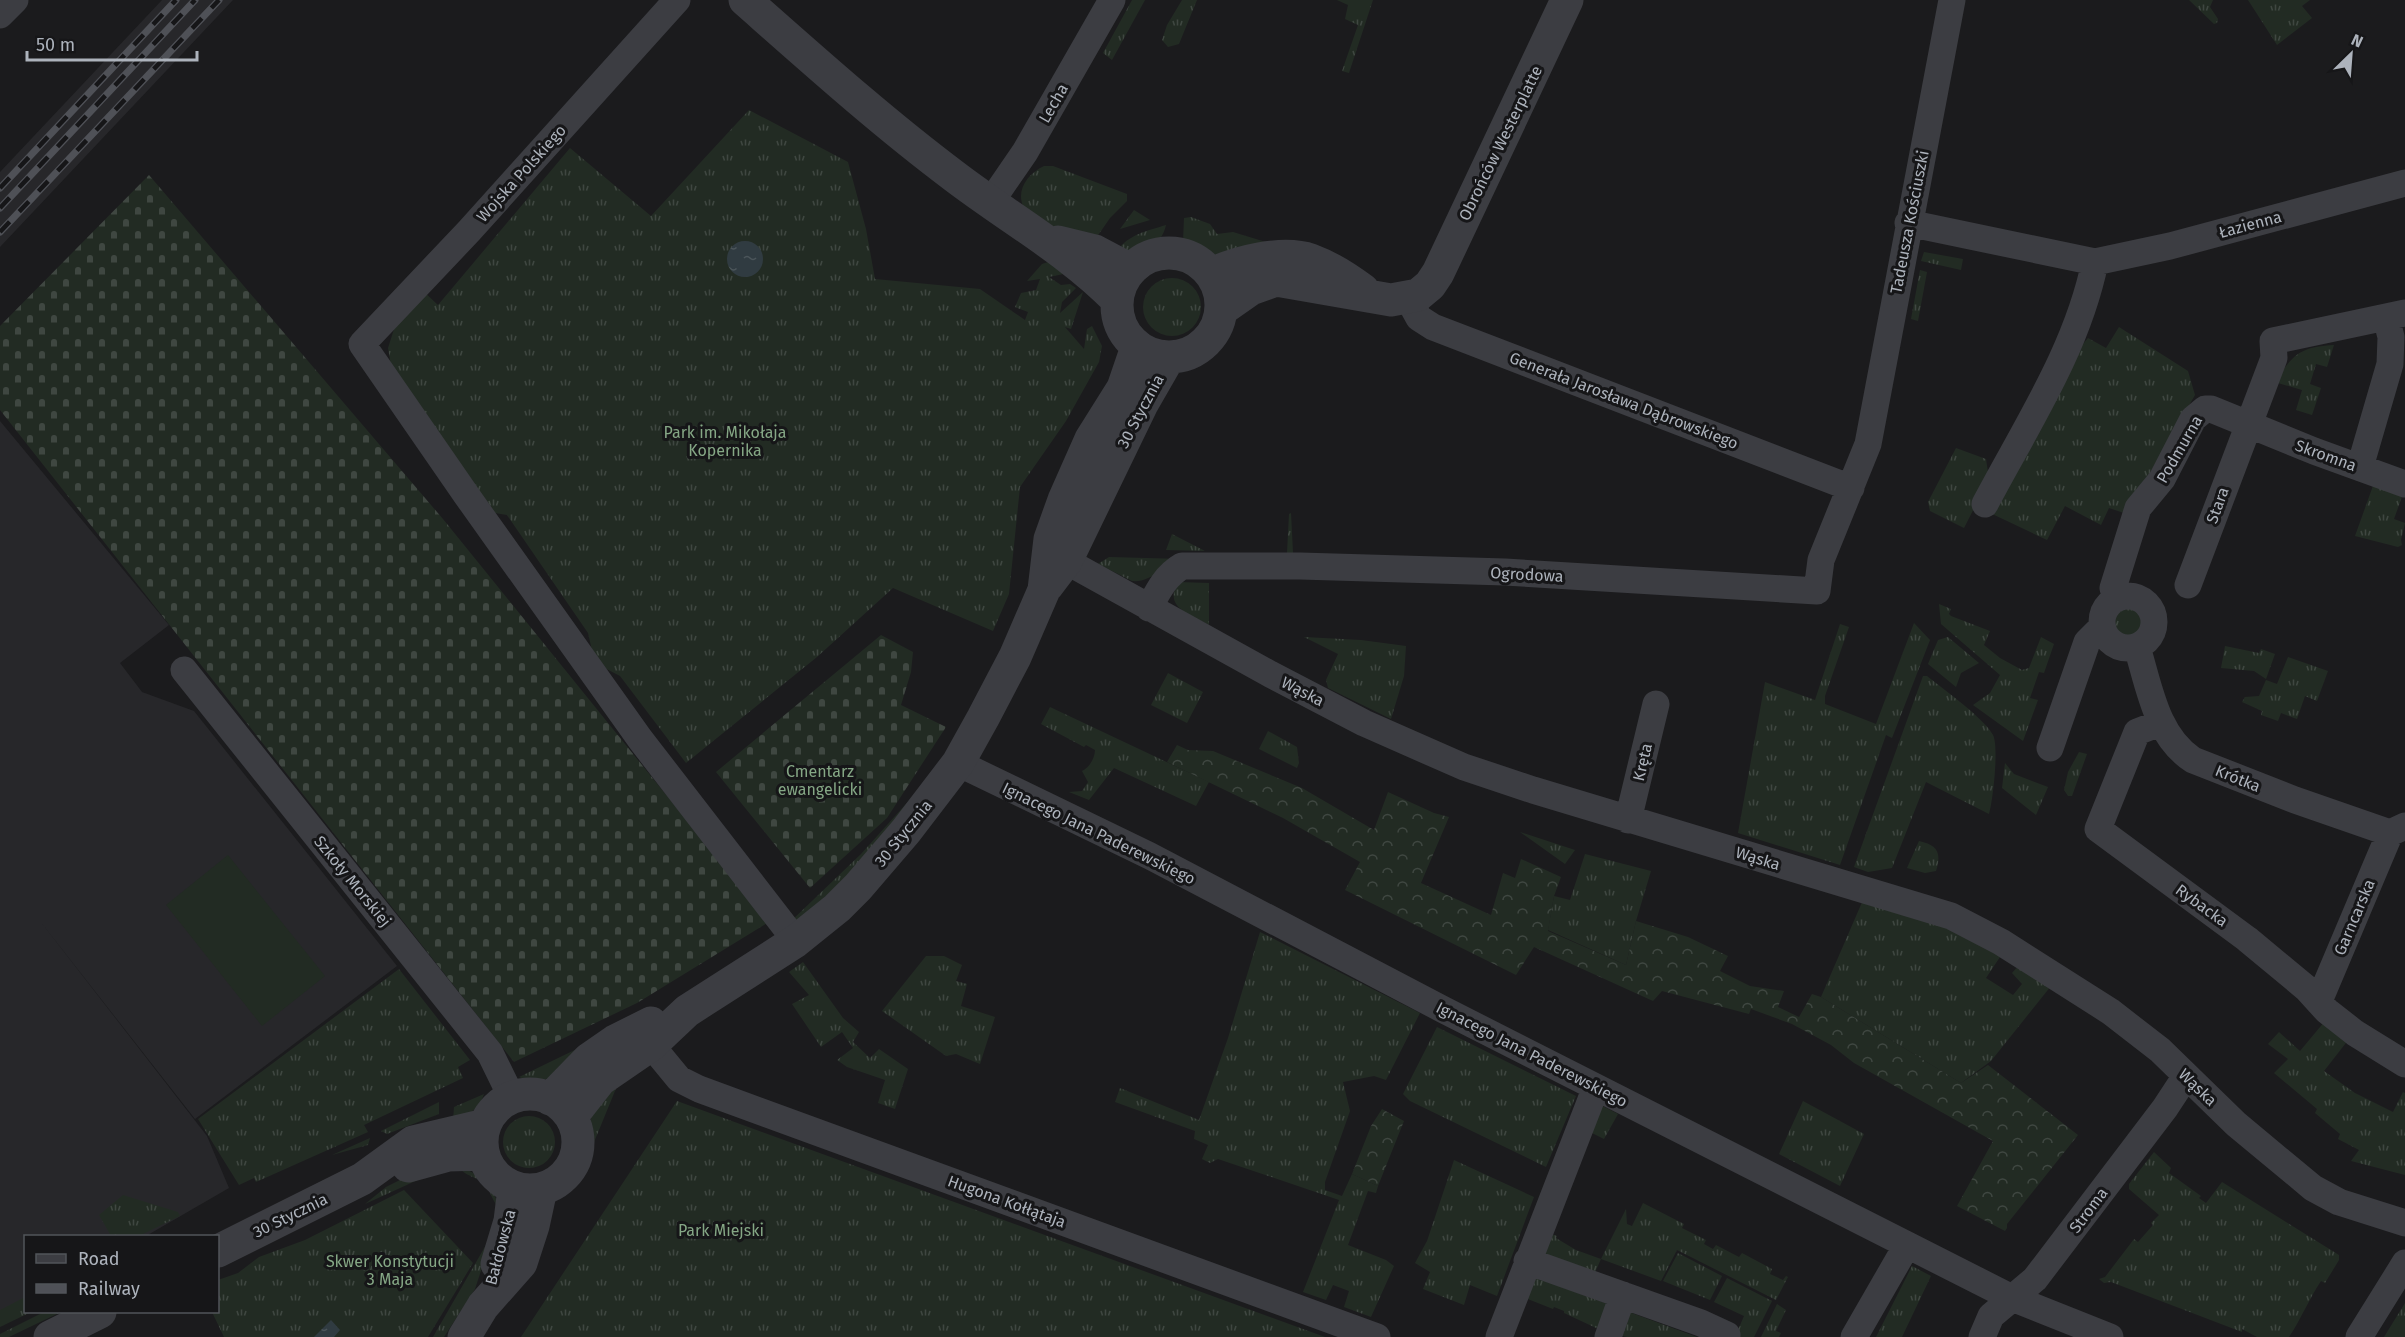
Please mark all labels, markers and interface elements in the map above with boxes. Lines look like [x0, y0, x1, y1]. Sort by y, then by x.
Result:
scale bar [27, 24, 196, 62]
north arrow [2321, 24, 2381, 84]
text: N [2348, 30, 2366, 52]
text: 50 m [36, 34, 75, 56]
street label: Obrońców Westerplatte [1455, 63, 1546, 224]
street label: Lecha [1035, 80, 1072, 126]
street label: Wojska Polskiego [473, 121, 570, 226]
street label: Tadeusza Kościuszki [1886, 149, 1933, 295]
street label: Łazienna [2217, 207, 2284, 242]
street label: Generała Jarosława Dąbrowskiego [1506, 348, 1741, 454]
street label: 30 Stycznia [1113, 371, 1168, 451]
street label: Podmurna [2152, 412, 2206, 486]
park label: Park im. Mikołaja Kopernika [664, 423, 786, 460]
street label: Skromna [2293, 436, 2359, 475]
street label: Stara [2202, 484, 2233, 526]
street label: Ogrodowa [1490, 563, 1564, 586]
street label: Wąska [1278, 673, 1327, 711]
street label: Kręta [1629, 741, 1656, 783]
street label: Krótka [2213, 761, 2263, 796]
park label: Cmentarz ewangelicki [778, 762, 862, 799]
street label: Ignacego Jana Paderewskiego [999, 778, 1198, 889]
street label: 30 Stycznia [871, 796, 936, 871]
street label: Szkoły Morskiej [310, 832, 395, 930]
street label: Wąska [1733, 843, 1782, 875]
street label: Garncarska [2330, 876, 2379, 958]
street label: Rybacka [2172, 880, 2232, 931]
street label: Ignacego Jana Paderewskiego [1433, 998, 1631, 1111]
street label: Wąska [2174, 1065, 2221, 1111]
street label: Hugona Kołłątaja [945, 1171, 1068, 1233]
street label: Stroma [2065, 1184, 2112, 1237]
street label: 30 Stycznia [250, 1189, 331, 1242]
street label: Bałdowska [481, 1207, 520, 1287]
park label: Park Miejski [678, 1221, 764, 1240]
legend [24, 1235, 219, 1313]
text: Road [78, 1248, 120, 1270]
park label: Skwer Konstytucji 3 Maja [326, 1252, 454, 1289]
text: Railway [78, 1278, 140, 1300]

